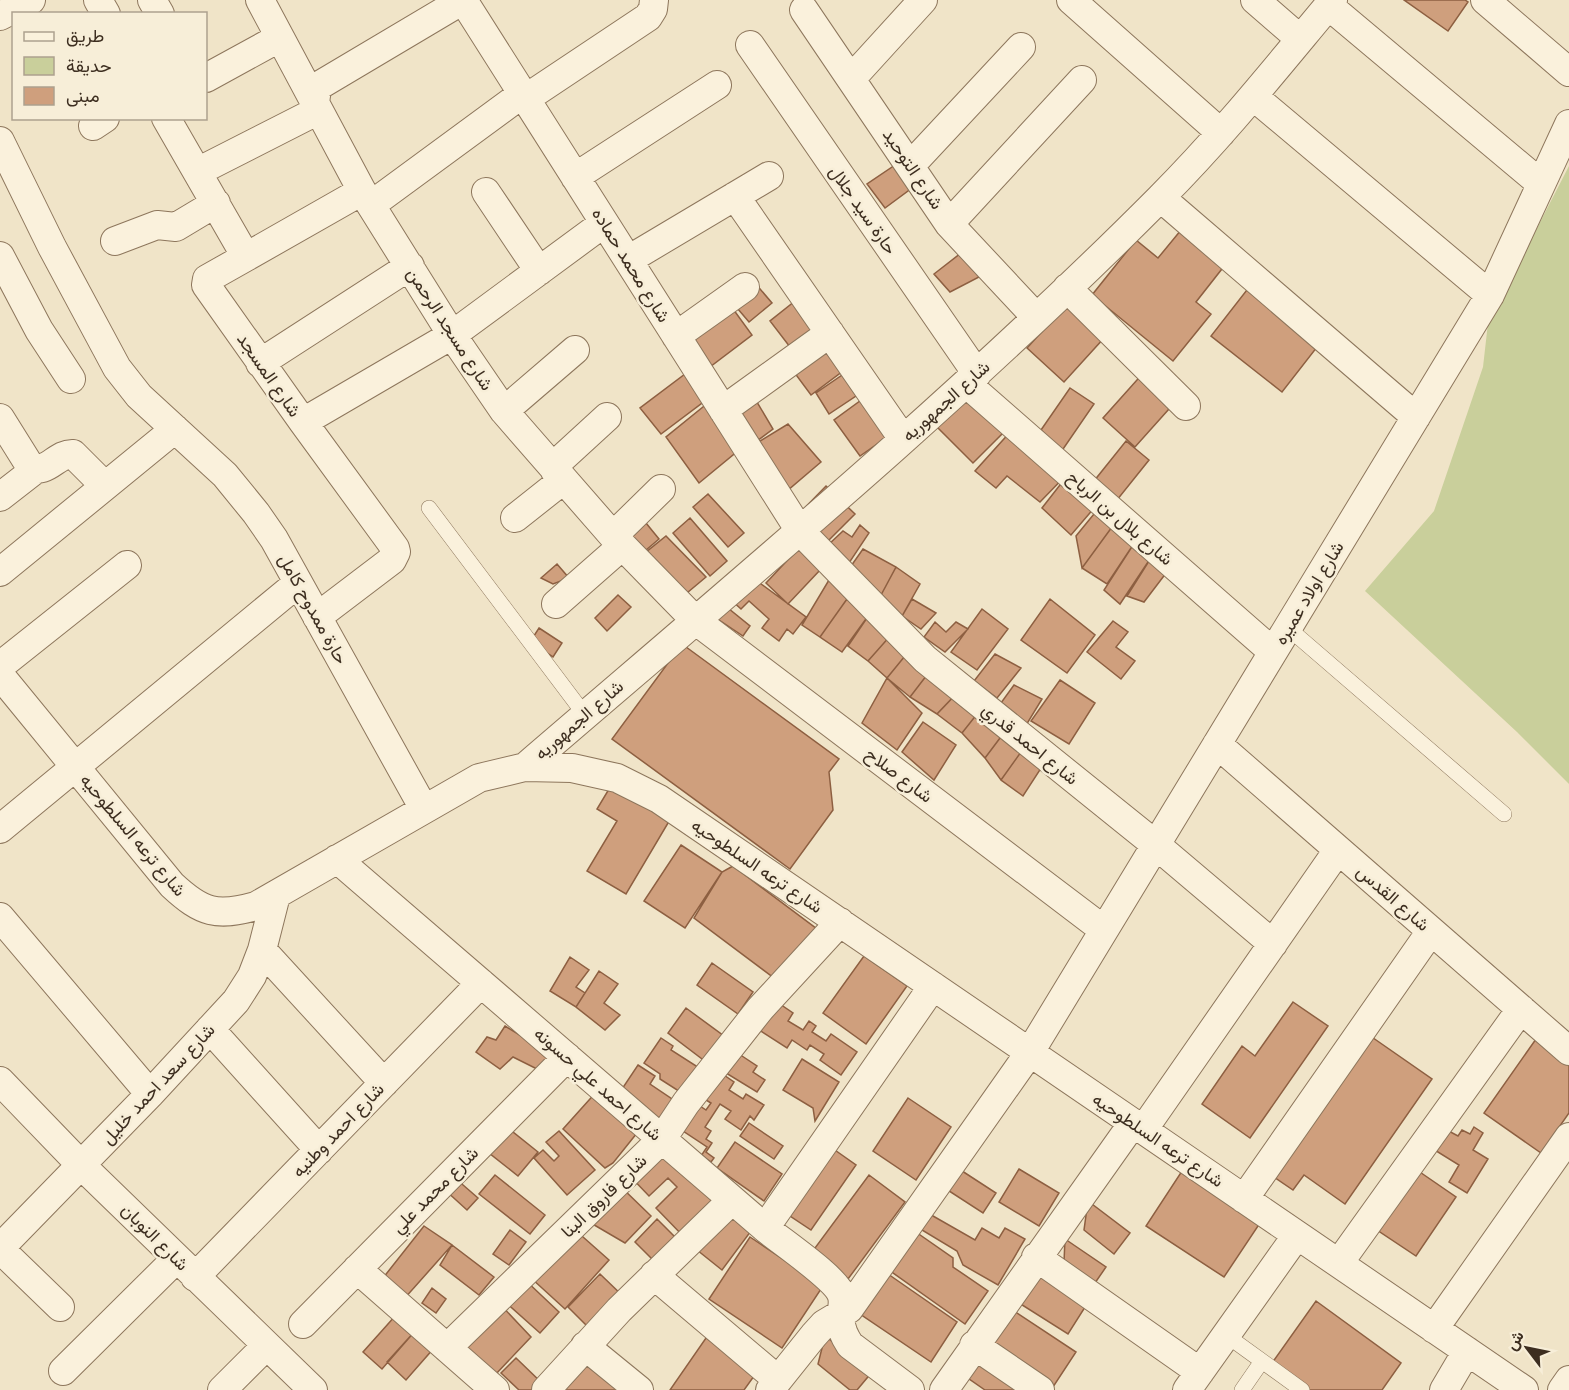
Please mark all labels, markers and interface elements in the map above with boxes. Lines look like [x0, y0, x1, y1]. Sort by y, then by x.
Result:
legend [12, 12, 207, 120]
text: طريق [66, 23, 104, 47]
text: حديقة [66, 53, 112, 77]
text: مبنى [66, 83, 100, 107]
street label: شارع التوحيد [877, 123, 950, 214]
street label: حارة سيد جلال [824, 160, 903, 259]
street label: شارع محمد حماده [586, 203, 677, 327]
street label: شارع مسجد الرحمن [401, 262, 500, 395]
street label: شارع المسجد [231, 328, 308, 422]
street label: شارع الجمهوريه [896, 354, 995, 447]
street label: شارع بلال بن الرباح [1062, 464, 1179, 571]
street label: شارع اولاد عميره [1268, 536, 1349, 649]
street label: حارة ممدوح كامل [273, 549, 354, 669]
street label: شارع الجمهوريه [529, 674, 629, 765]
street label: شارع احمد قدري [975, 697, 1084, 793]
street label: شارع صلاح [860, 741, 938, 808]
street label: شارع ترعه السلطوحيه [75, 768, 192, 901]
street label: شارع ترعه السلطوحيه [687, 812, 828, 919]
street label: شارع القدس [1351, 859, 1435, 937]
street label: شارع سعد احمد خليل [95, 1018, 220, 1150]
street label: شارع احمد علي حسونه [527, 1021, 668, 1149]
street label: شارع احمد وطنيه [286, 1077, 389, 1183]
street label: شارع ترعه السلطوحيه [1088, 1086, 1229, 1193]
street label: شارع محمد علي [386, 1141, 486, 1241]
street label: شارع فاروق البنا [555, 1148, 652, 1243]
street label: شارع النوبان [116, 1197, 195, 1276]
north arrow [1497, 1318, 1557, 1378]
text: ش [1500, 1326, 1528, 1354]

